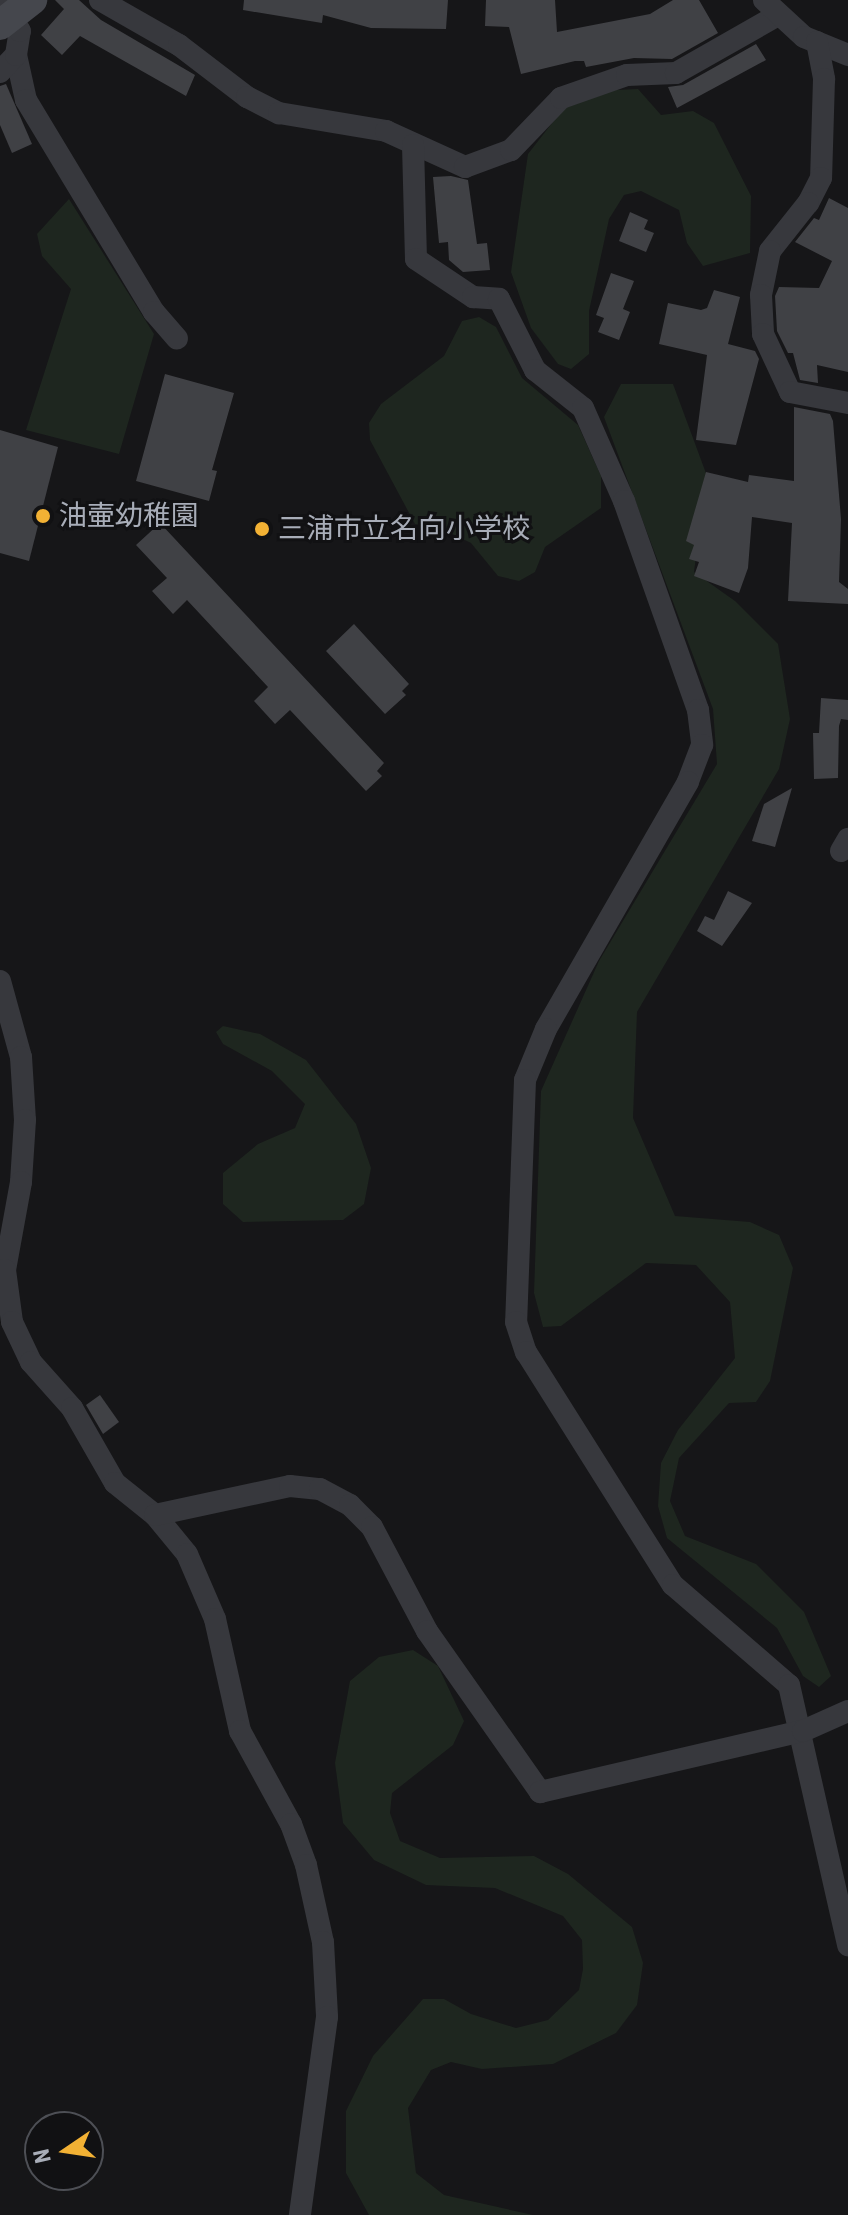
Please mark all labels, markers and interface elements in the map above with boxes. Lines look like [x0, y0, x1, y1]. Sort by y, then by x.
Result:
place label: 油壷幼稚園 [59, 499, 199, 533]
marker: 油壷幼稚園 [34, 507, 52, 525]
place label: 三浦市立名向小学校 [278, 512, 530, 546]
marker: 三浦市立名向小学校 [253, 520, 271, 538]
north arrow [24, 2111, 104, 2191]
text: N [28, 2147, 56, 2165]

